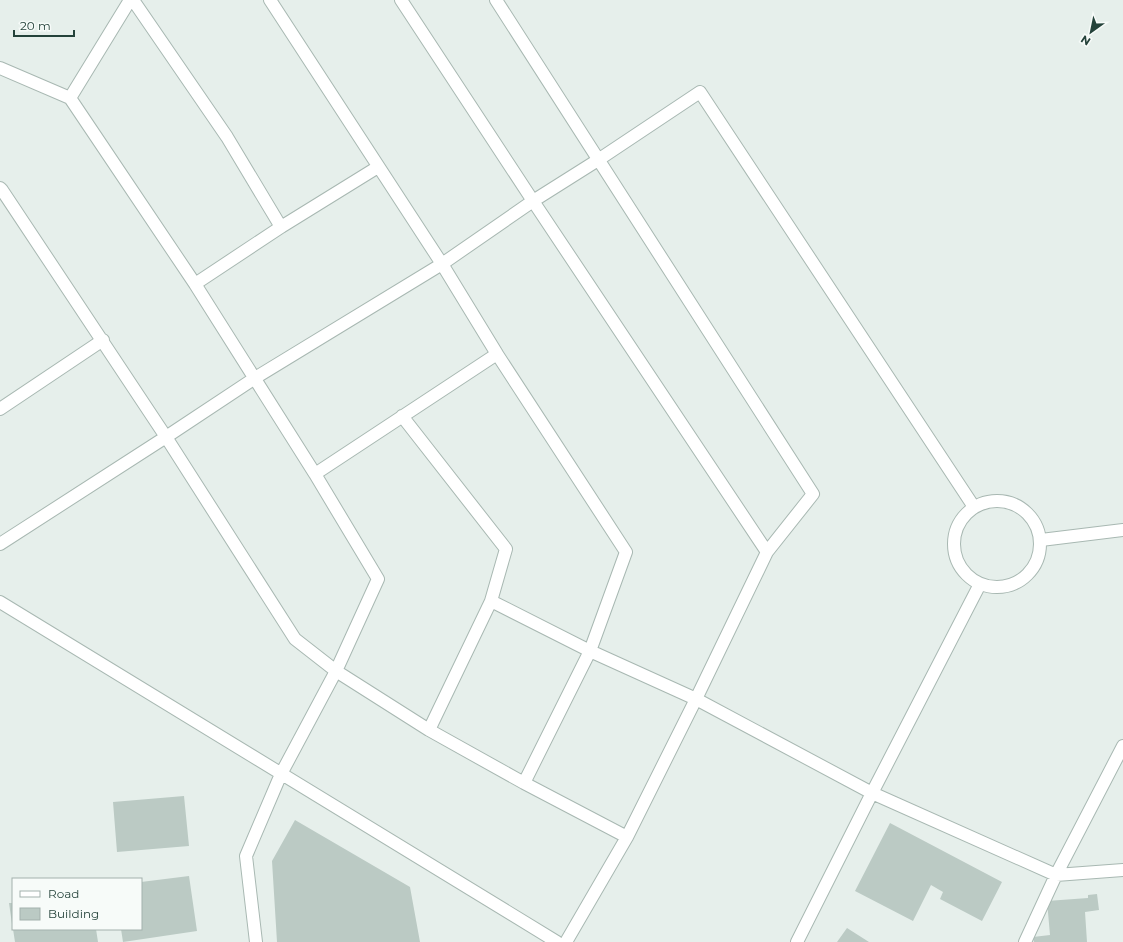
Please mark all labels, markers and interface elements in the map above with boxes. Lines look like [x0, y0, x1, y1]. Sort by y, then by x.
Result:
scale bar [14, 12, 74, 38]
north arrow [1071, 12, 1111, 52]
text: 20 m [20, 18, 51, 33]
text: N [1078, 32, 1093, 49]
legend [12, 878, 142, 930]
text: Road [48, 886, 79, 901]
text: Building [48, 906, 99, 921]

